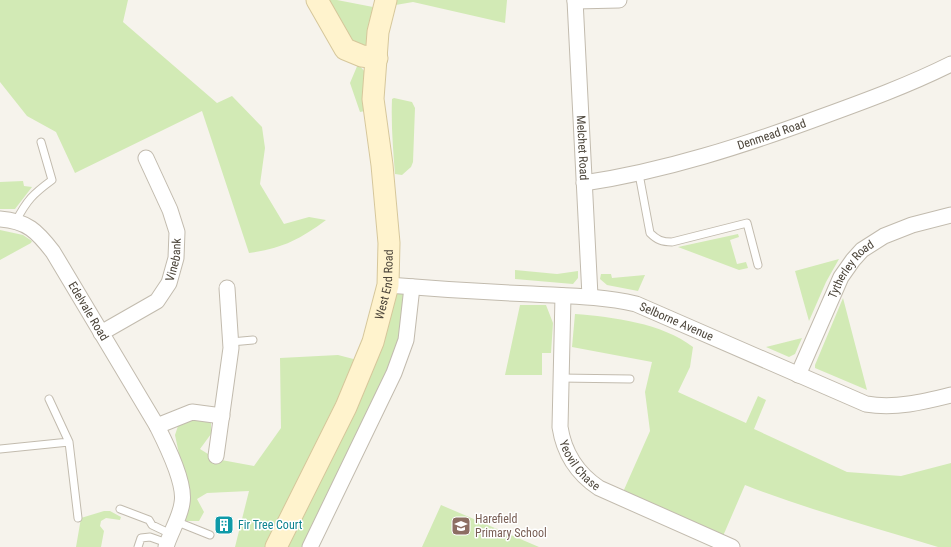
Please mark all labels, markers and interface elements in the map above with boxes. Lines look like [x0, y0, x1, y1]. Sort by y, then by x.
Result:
street label: Melchet Road [574, 115, 591, 181]
street label: Denmead Road [736, 116, 808, 153]
street label: Vinebank [163, 237, 184, 283]
street label: Tytherley Road [825, 237, 876, 301]
street label: West End Road [372, 249, 396, 321]
street label: Edelvale Road [65, 279, 111, 343]
street label: Selborne Avenue [637, 299, 716, 344]
street label: Yeovil Chase [556, 438, 603, 494]
place label: Harefield Primary School [475, 512, 547, 540]
building icon: Fir Tree Court [213, 514, 235, 536]
school or university icon: Harefield Primary School [450, 515, 472, 537]
place label: Fir Tree Court [238, 518, 303, 532]

